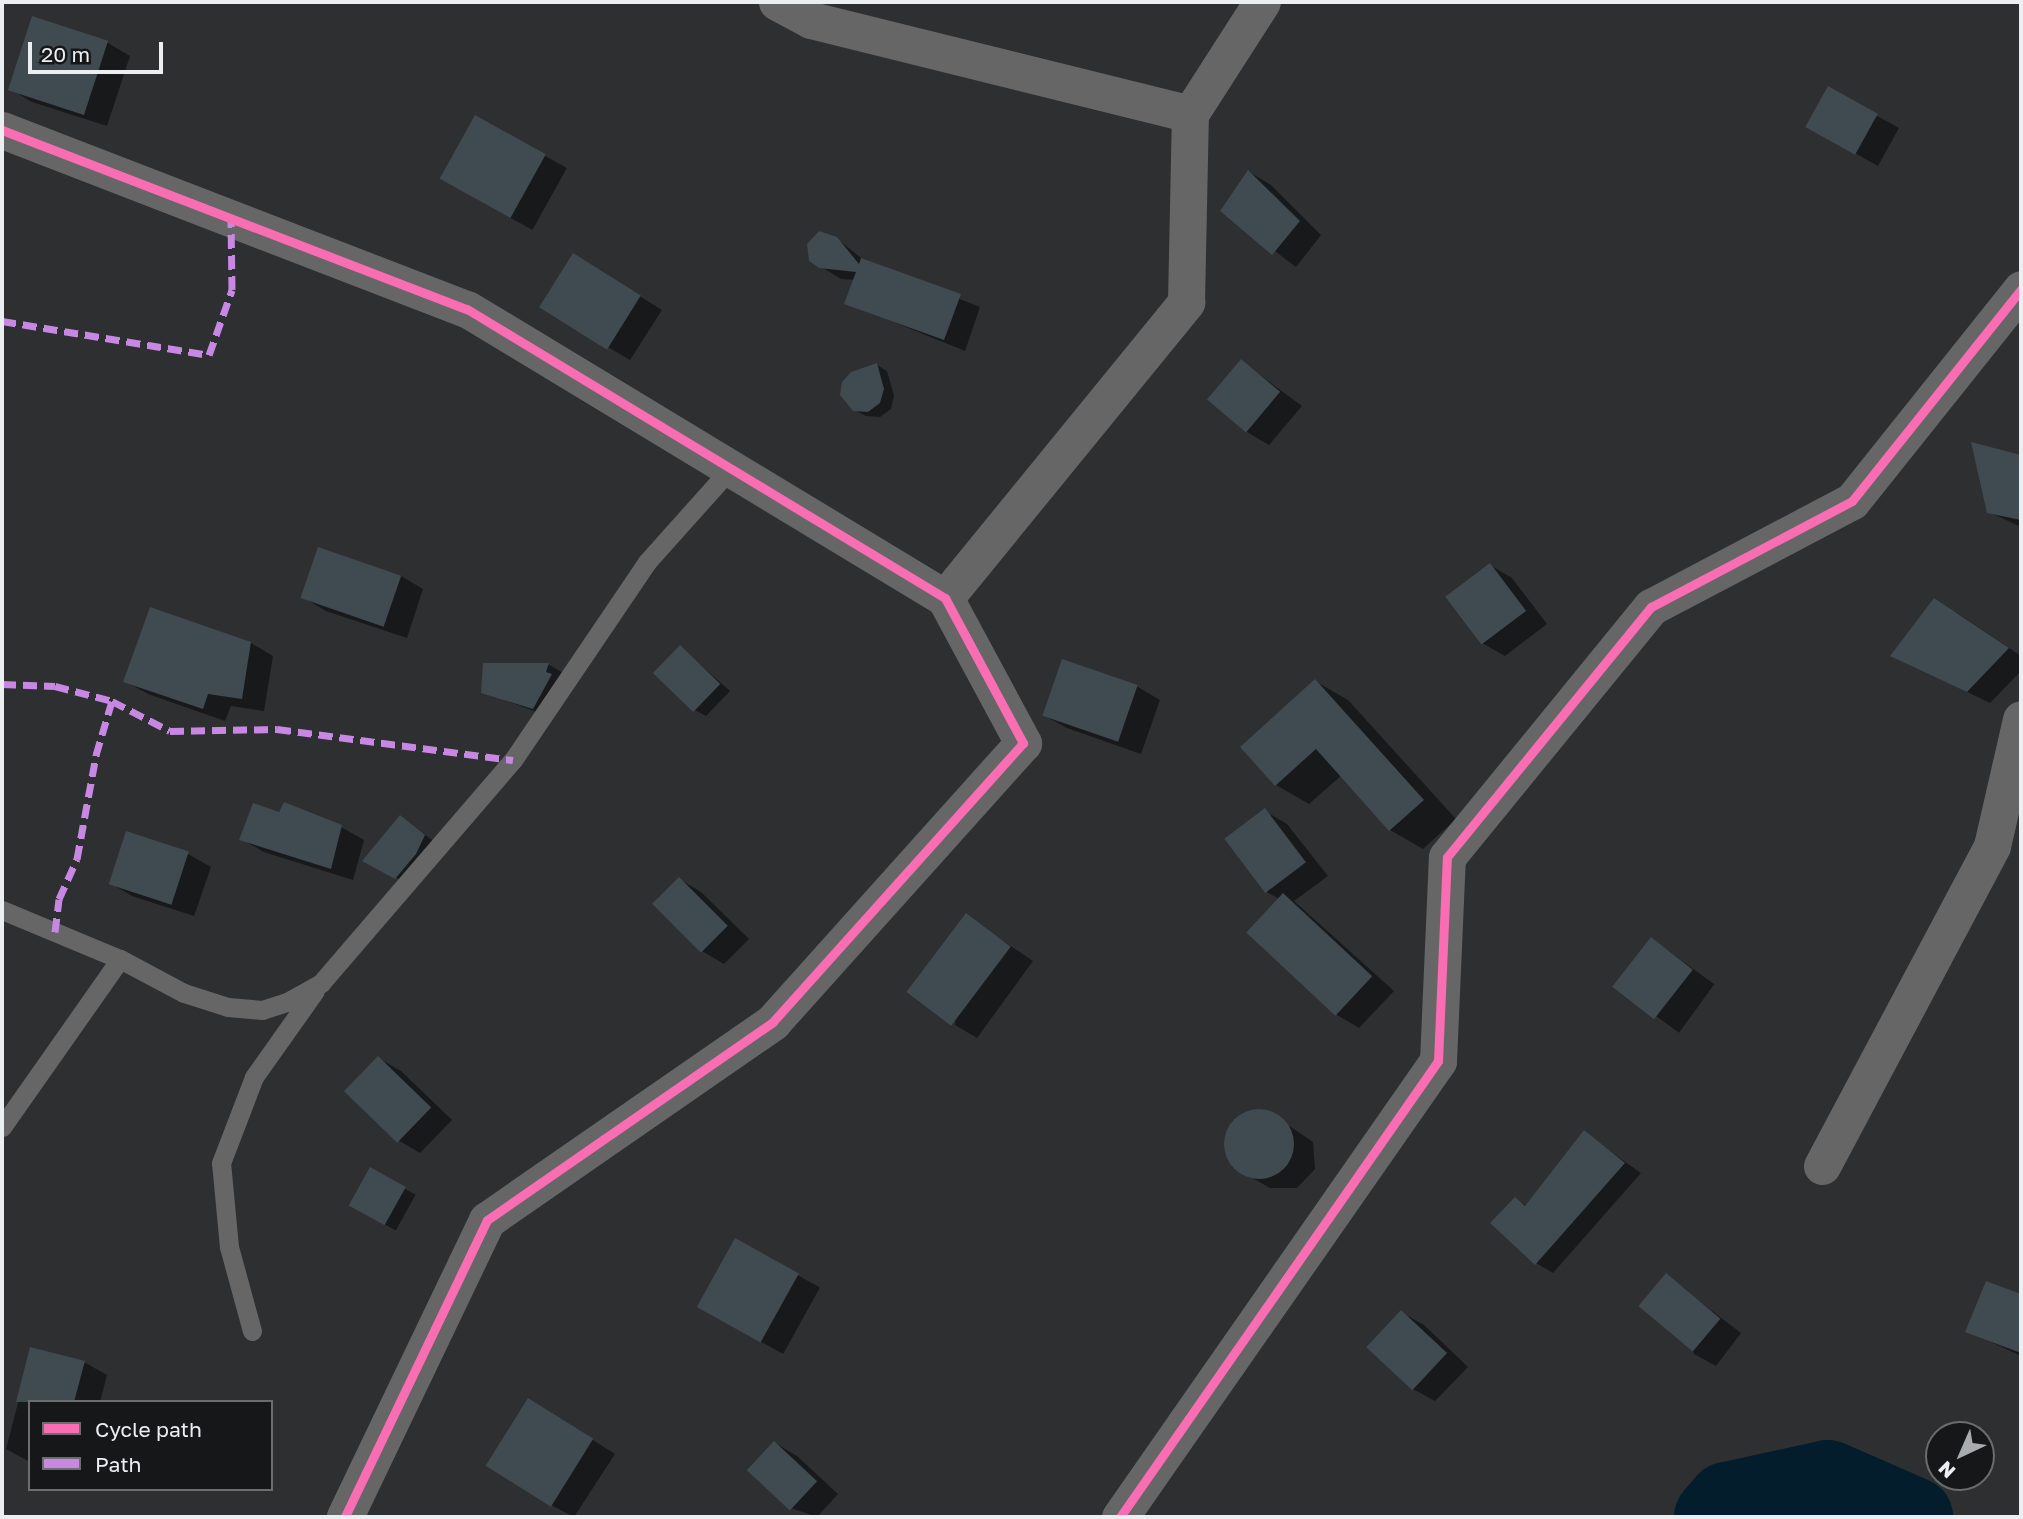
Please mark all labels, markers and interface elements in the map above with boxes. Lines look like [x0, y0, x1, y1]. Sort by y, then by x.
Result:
scale bar [32, 28, 166, 72]
text: 20 m [41, 41, 90, 67]
legend [28, 1400, 273, 1491]
text: Cycle path [95, 1416, 202, 1442]
north arrow [1925, 1421, 1995, 1491]
text: Path [95, 1451, 142, 1477]
text: N [1933, 1457, 1960, 1483]

